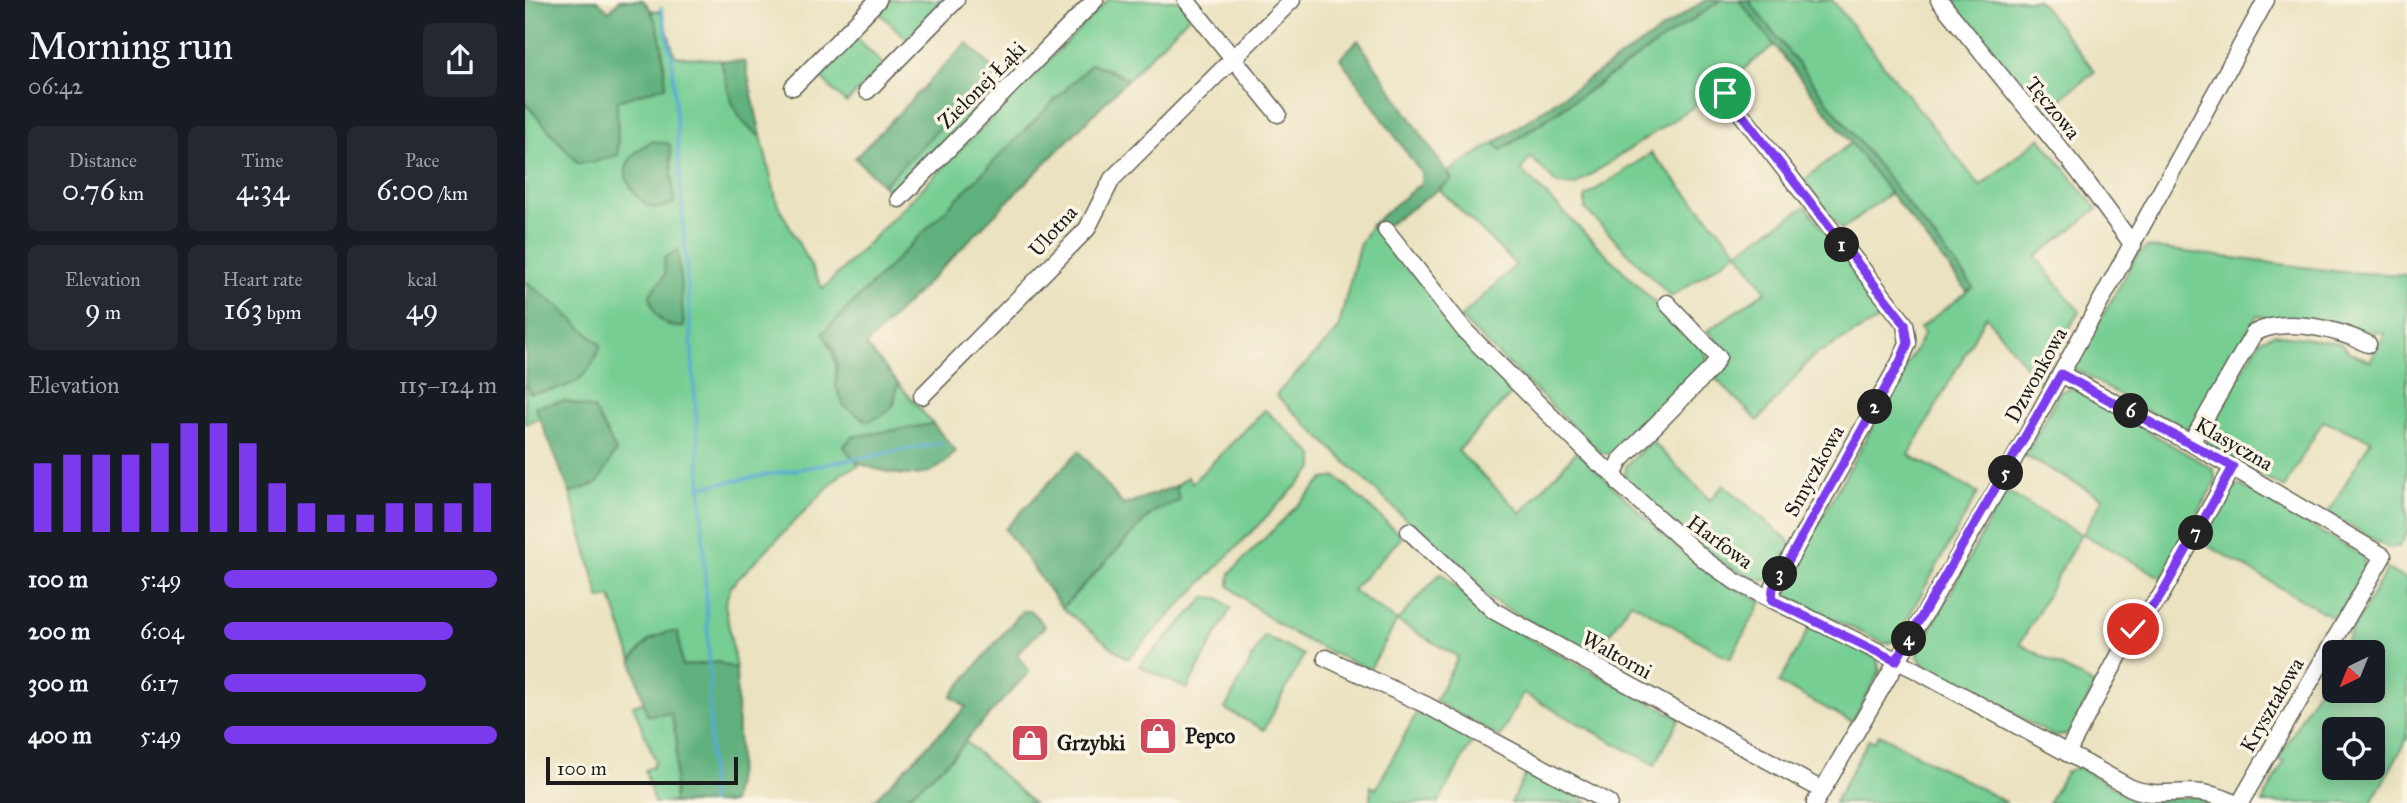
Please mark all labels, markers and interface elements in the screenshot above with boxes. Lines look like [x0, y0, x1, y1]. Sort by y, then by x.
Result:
text: Morning run [28, 23, 233, 69]
button: share [423, 23, 497, 97]
street label: Zielonej Łąki [933, 36, 1031, 134]
pin [1695, 63, 1755, 123]
street label: Tęczowa [2020, 71, 2086, 145]
text: 06:42 [28, 72, 83, 100]
icon: arrive [1706, 74, 1744, 112]
text: Distance [69, 149, 137, 172]
text: Time [241, 149, 284, 172]
text: Pace [405, 149, 439, 172]
text: 0.76 [62, 172, 115, 208]
text: 4:34 [236, 172, 289, 208]
text: 6:00 [376, 172, 434, 208]
text: km [115, 182, 144, 205]
text: /km [434, 182, 468, 205]
street label: Ulotna [1023, 200, 1083, 262]
pin: 1 [1825, 228, 1859, 262]
text: 1 [1838, 233, 1845, 256]
text: Elevation [65, 268, 141, 291]
text: Heart rate [223, 268, 302, 291]
text: kcal [407, 268, 437, 291]
text: 9 [85, 291, 101, 327]
text: 163 [224, 291, 263, 327]
text: 49 [406, 291, 439, 327]
text: m [101, 301, 121, 324]
text: bpm [263, 301, 301, 324]
street label: Dzwonkowa [1999, 323, 2073, 427]
text: Elevation [28, 371, 119, 399]
text: 115–124 m [399, 371, 497, 399]
pin: 2 [1857, 390, 1893, 424]
pin: 6 [2113, 394, 2149, 428]
text: 2 [1870, 395, 1879, 418]
text: 6 [2126, 399, 2135, 422]
street label: Klasyczna [2190, 411, 2278, 477]
street label: Smyczkowa [1778, 421, 1850, 521]
pin: 5 [1989, 456, 2023, 490]
text: 5 [2001, 461, 2010, 484]
street label: Harfowa [1682, 509, 1758, 575]
pin: 7 [2179, 516, 2213, 550]
text: 7 [2190, 521, 2201, 544]
pin: 3 [1763, 556, 1797, 592]
text: 3 [1776, 562, 1783, 585]
text: 100 m [28, 565, 88, 593]
text: 5:49 [140, 565, 182, 593]
pin [2103, 599, 2163, 659]
icon: check [2114, 610, 2152, 648]
text: 200 m [28, 617, 90, 645]
text: 6:04 [140, 617, 184, 645]
pin: 4 [1891, 622, 1927, 656]
street label: Waltorni [1577, 625, 1657, 685]
text: 4 [1903, 627, 1914, 650]
north arrow [2322, 640, 2385, 704]
map controls [2322, 640, 2385, 780]
street label: Kryształowa [2234, 653, 2310, 757]
text: 300 m [28, 669, 88, 697]
text: 6:17 [140, 669, 179, 697]
shop icon: Pepco [1137, 715, 1179, 757]
button: locate [2322, 717, 2385, 780]
text: 400 m [28, 721, 92, 749]
text: 5:49 [140, 721, 182, 749]
shop icon: Grzybki [1009, 722, 1051, 764]
place label: Pepco [1185, 723, 1236, 749]
place label: Grzybki [1057, 730, 1126, 756]
scale bar [546, 754, 739, 786]
text: 100 m [557, 757, 607, 780]

